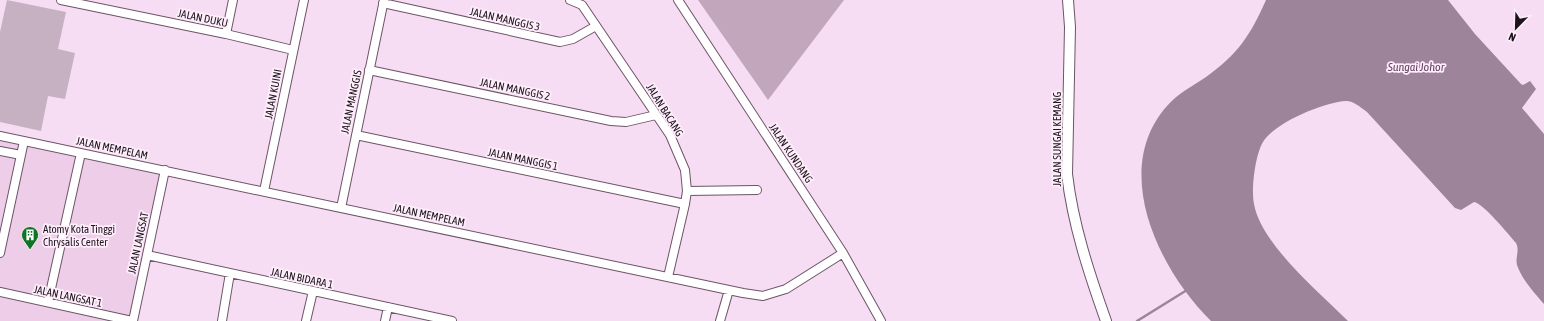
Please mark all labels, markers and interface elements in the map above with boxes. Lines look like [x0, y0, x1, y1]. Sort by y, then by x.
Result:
street label: JALAN MANGGIS 3 [469, 5, 541, 33]
street label: JALAN DUKU [177, 7, 229, 29]
north arrow [1496, 8, 1536, 48]
text: N [1507, 30, 1517, 44]
water label: Sungai Johor [1387, 60, 1445, 74]
street label: JALAN KUINI [262, 68, 284, 120]
street label: JALAN MANGGIS [338, 69, 364, 135]
street label: JALAN MANGGIS 2 [479, 76, 551, 102]
street label: JALAN BACANG [644, 81, 686, 139]
street label: JALAN SUNGAI KEMANG [1051, 91, 1063, 186]
street label: JALAN KUNDANG [767, 121, 815, 185]
street label: JALAN MEMPELAM [75, 135, 149, 161]
street label: JALAN MANGGIS 1 [487, 146, 559, 172]
street label: JALAN MEMPELAM [392, 202, 466, 228]
street label: JALAN LANGSAT [126, 211, 150, 275]
place label: Atomy Kota Tinggi Chrysalis Center [43, 223, 115, 248]
building icon: Atomy Kota Tinggi Chrysalis Center [20, 225, 40, 250]
street label: JALAN BIDARA 1 [270, 266, 334, 290]
street label: JALAN LANGSAT 1 [33, 283, 103, 309]

